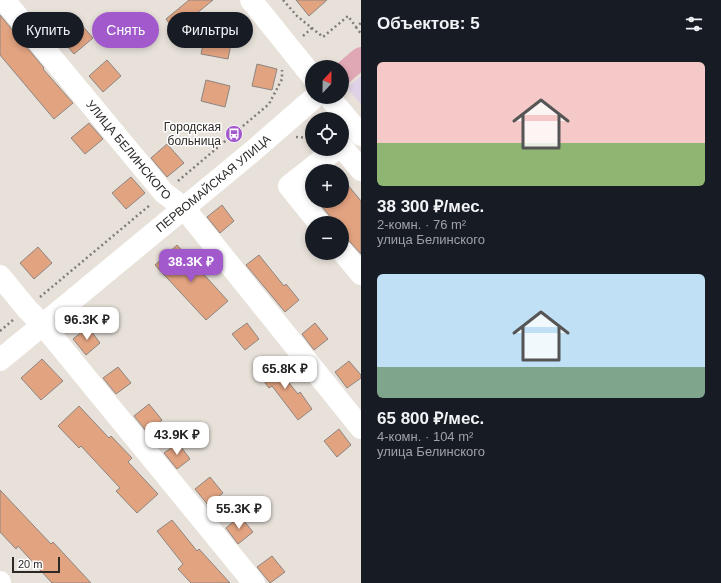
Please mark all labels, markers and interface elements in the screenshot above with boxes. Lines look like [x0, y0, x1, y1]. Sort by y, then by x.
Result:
chip: Купить [12, 12, 84, 48]
chip: Снять [92, 12, 159, 48]
chip: Фильтры [167, 12, 253, 48]
icon: filters [683, 13, 705, 35]
text: Объектов: 5 [377, 14, 480, 33]
north arrow [305, 60, 349, 104]
map controls [305, 60, 349, 260]
icon: home [505, 88, 577, 160]
street label: УЛИЦА БЕЛИНСКОГО [83, 98, 174, 203]
button: locate [305, 112, 349, 156]
place label: Городская больница [164, 120, 221, 148]
bus stop icon: Городская больница [224, 124, 244, 144]
street label: ПЕРВОМАЙСКАЯ УЛИЦА [153, 132, 274, 235]
button: + [305, 164, 349, 208]
text: 38 300 ₽/мес. [377, 197, 484, 216]
button: − [305, 216, 349, 260]
text: 2-комн. · 76 m² [377, 217, 466, 232]
text: улица Белинского [377, 232, 485, 247]
pin: 38.3K ₽ [154, 249, 228, 283]
text: 38.3K ₽ [168, 254, 214, 269]
icon: home [505, 300, 577, 372]
pin: 96.3K ₽ [50, 307, 124, 341]
text: 96.3K ₽ [64, 312, 110, 327]
pin: 65.8K ₽ [248, 356, 322, 390]
text: 65.8K ₽ [262, 361, 308, 376]
text: 65 800 ₽/мес. [377, 409, 484, 428]
pin: 43.9K ₽ [140, 422, 214, 456]
text: 43.9K ₽ [154, 427, 200, 442]
text: 4-комн. · 104 m² [377, 429, 473, 444]
text: улица Белинского [377, 444, 485, 459]
pin: 55.3K ₽ [202, 496, 276, 530]
text: 55.3K ₽ [216, 501, 262, 516]
scale bar [12, 555, 60, 574]
text: 20 m [18, 558, 42, 570]

